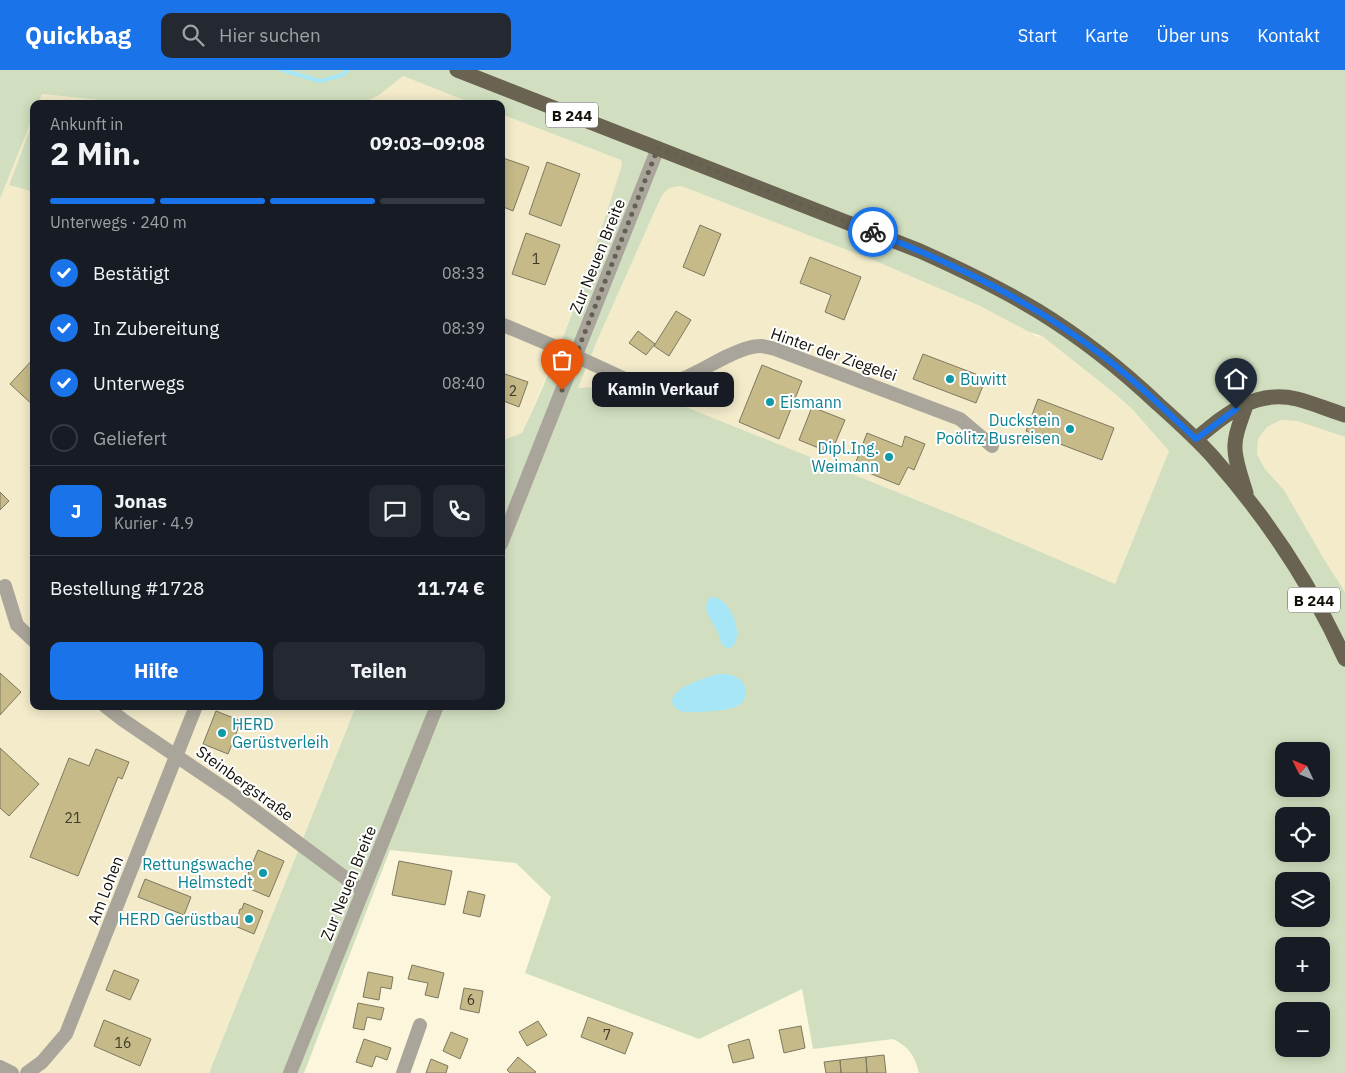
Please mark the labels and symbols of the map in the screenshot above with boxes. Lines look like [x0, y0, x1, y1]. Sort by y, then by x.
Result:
road number: B 244 [546, 102, 598, 128]
street label: Zur Neuen Breite [565, 195, 629, 316]
courier [848, 207, 898, 257]
house number: 1 [532, 250, 540, 268]
street label: Hinter der Ziegelei [768, 323, 900, 385]
pin [541, 339, 583, 390]
pin [1215, 358, 1257, 409]
place label: Buwitt [960, 369, 1007, 389]
callout: Kamin Verkauf [592, 372, 734, 408]
marker: Buwitt [944, 373, 956, 385]
house number: 2 [509, 382, 517, 400]
place label: Eismann [780, 392, 842, 412]
marker: Eismann [764, 396, 776, 408]
place label: Duckstein Poölitz Busreisen [936, 410, 1060, 448]
marker: Duckstein Poölitz Busreisen [1064, 423, 1076, 435]
place label: Dipl.Ing. Weimann [812, 438, 879, 476]
marker: Dipl.Ing. Weimann [883, 451, 895, 463]
road number: B 244 [1288, 588, 1340, 612]
place label: HERD Gerüstverleih [232, 714, 329, 752]
marker: HERD Gerüstverleih [216, 727, 228, 739]
street label: Steinbergstraße [192, 741, 298, 825]
north arrow [1275, 742, 1330, 798]
house number: 21 [65, 809, 81, 827]
street label: Zur Neuen Breite [316, 822, 380, 943]
street label: Am Lohen [83, 853, 127, 927]
place label: Rettungswache Helmstedt [142, 854, 253, 892]
marker: Rettungswache Helmstedt [257, 867, 269, 879]
place label: HERD Gerüstbau [119, 909, 239, 929]
marker: HERD Gerüstbau [243, 913, 255, 925]
house number: 6 [467, 991, 475, 1009]
house number: 7 [603, 1026, 611, 1044]
house number: 16 [115, 1034, 131, 1052]

